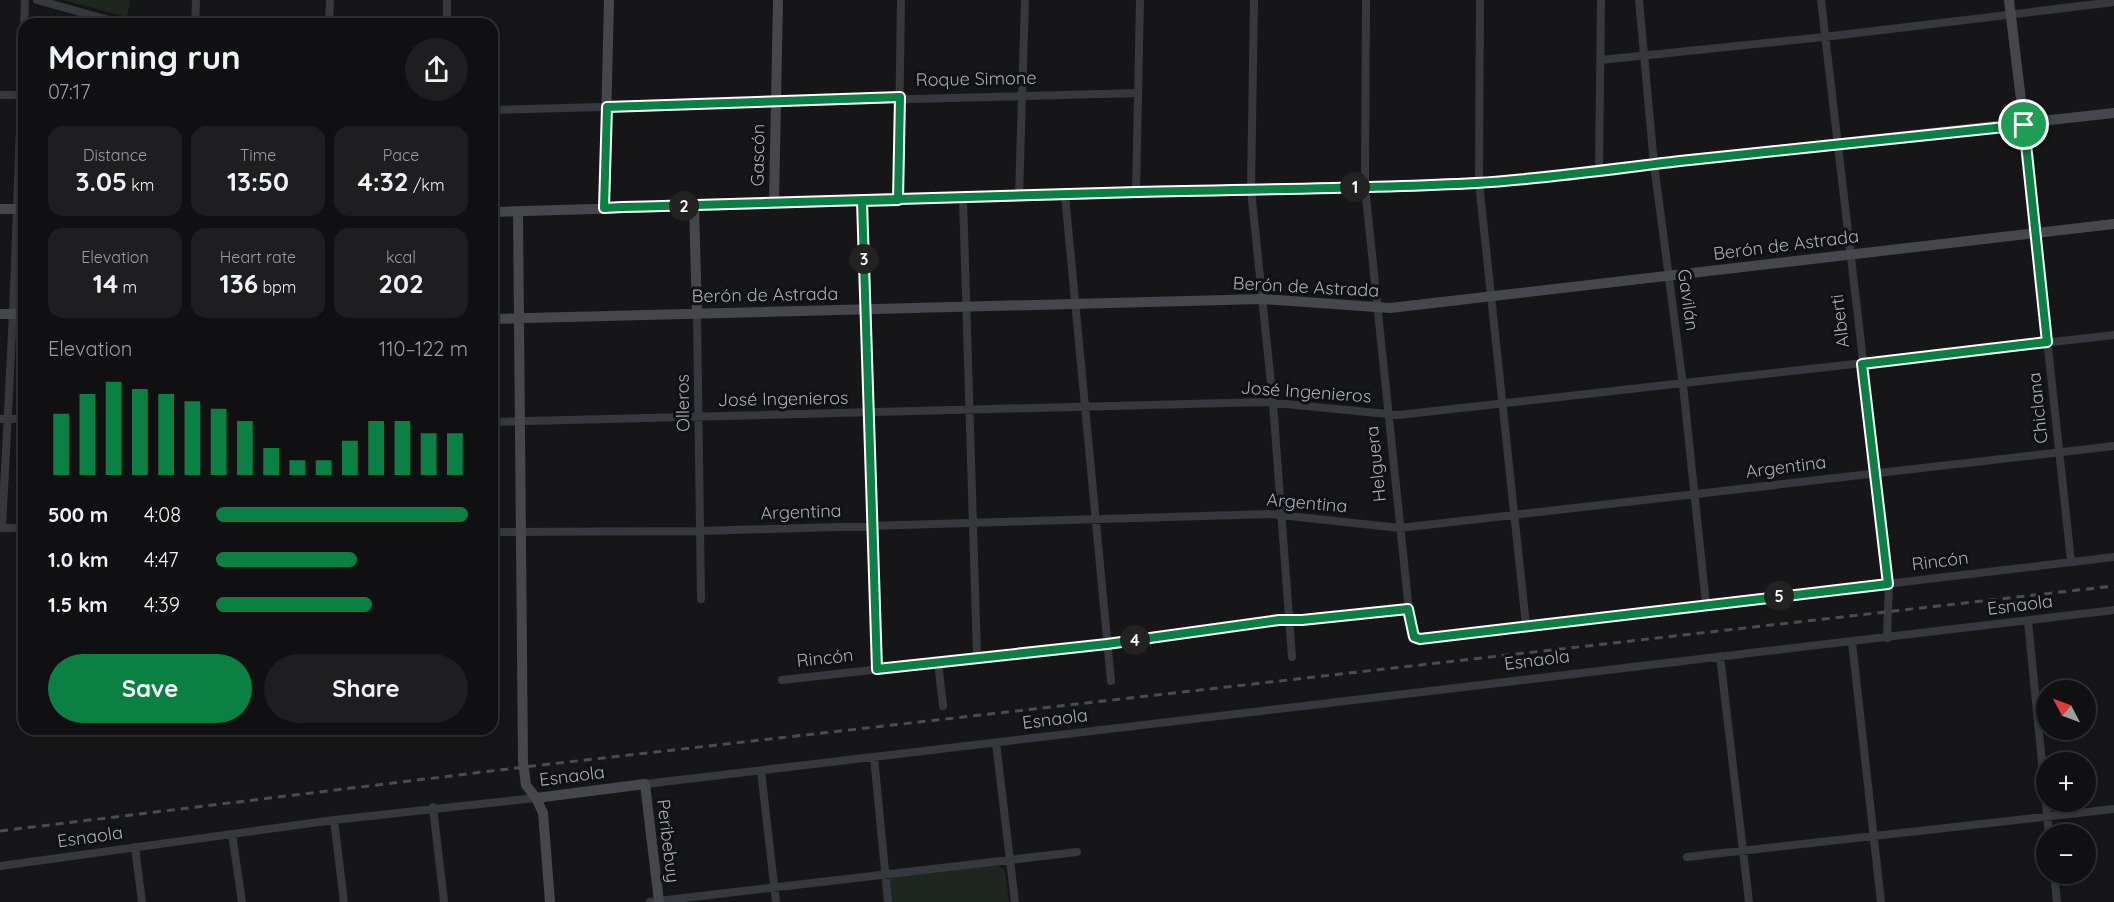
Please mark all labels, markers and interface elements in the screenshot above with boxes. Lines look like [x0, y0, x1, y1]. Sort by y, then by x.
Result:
text: Morning run [48, 36, 241, 77]
button: share [405, 38, 468, 101]
street label: Roque Simone [915, 66, 1037, 91]
text: 07:17 [48, 79, 90, 104]
pin [1998, 99, 2049, 150]
icon: arrive [2007, 108, 2040, 141]
street label: Gascón [745, 123, 770, 187]
text: Distance [83, 145, 147, 165]
text: Time [240, 145, 276, 165]
text: Pace [383, 145, 419, 165]
text: 3.05 [76, 165, 127, 198]
text: 13:50 [227, 165, 289, 198]
text: 4:32 [357, 165, 409, 198]
pin: 1 [1340, 172, 1370, 202]
text: km [127, 175, 154, 195]
text: /km [409, 175, 445, 195]
text: 1 [1352, 177, 1358, 197]
pin: 2 [669, 191, 699, 221]
text: 2 [679, 196, 689, 216]
street label: Berón de Astrada [1712, 224, 1860, 265]
pin: 3 [849, 244, 879, 274]
text: Elevation [81, 247, 149, 267]
text: Heart rate [220, 247, 296, 267]
text: kcal [386, 247, 416, 267]
text: 3 [860, 249, 868, 269]
text: 14 [93, 267, 118, 300]
text: 136 [220, 267, 258, 300]
text: 202 [378, 267, 424, 300]
street label: Gavilán [1673, 267, 1704, 332]
street label: Berón de Astrada [1232, 271, 1380, 302]
text: m [118, 277, 137, 297]
text: bpm [258, 277, 296, 297]
street label: Berón de Astrada [691, 282, 838, 307]
street label: Alberti [1825, 293, 1854, 349]
text: Elevation [48, 336, 132, 361]
text: 110–122 m [379, 336, 468, 361]
street label: Chiclana [2022, 371, 2053, 445]
street label: Olleros [670, 374, 695, 432]
street label: José Ingenieros [1240, 375, 1372, 408]
street label: José Ingenieros [717, 386, 849, 411]
street label: Helguera [1360, 425, 1391, 503]
street label: Argentina [1744, 450, 1828, 483]
street label: Argentina [1266, 488, 1348, 517]
street label: Argentina [760, 499, 842, 524]
text: 500 m [48, 502, 108, 527]
text: 4:08 [144, 502, 181, 527]
street label: Rincón [1910, 546, 1970, 575]
text: 1.0 km [48, 547, 108, 572]
text: 4:47 [144, 547, 178, 572]
pin: 5 [1764, 581, 1794, 611]
text: 5 [1774, 586, 1784, 606]
street label: Esnaola [1986, 589, 2054, 620]
text: 1.5 km [48, 592, 108, 617]
text: 4:39 [144, 592, 180, 617]
pin: 4 [1120, 625, 1150, 655]
text: 4 [1130, 630, 1140, 650]
street label: Rincón [795, 643, 854, 672]
street label: Esnaola [1503, 644, 1571, 675]
button: Save [48, 654, 252, 723]
button: Share [264, 654, 468, 723]
north arrow [2036, 680, 2096, 740]
map controls [2036, 680, 2096, 884]
street label: Esnaola [1021, 703, 1089, 734]
button: + [2036, 752, 2096, 812]
street label: Esnaola [538, 760, 606, 791]
street label: Peribebuy [652, 798, 685, 884]
street label: Esnaola [56, 821, 124, 852]
button: − [2036, 824, 2096, 884]

